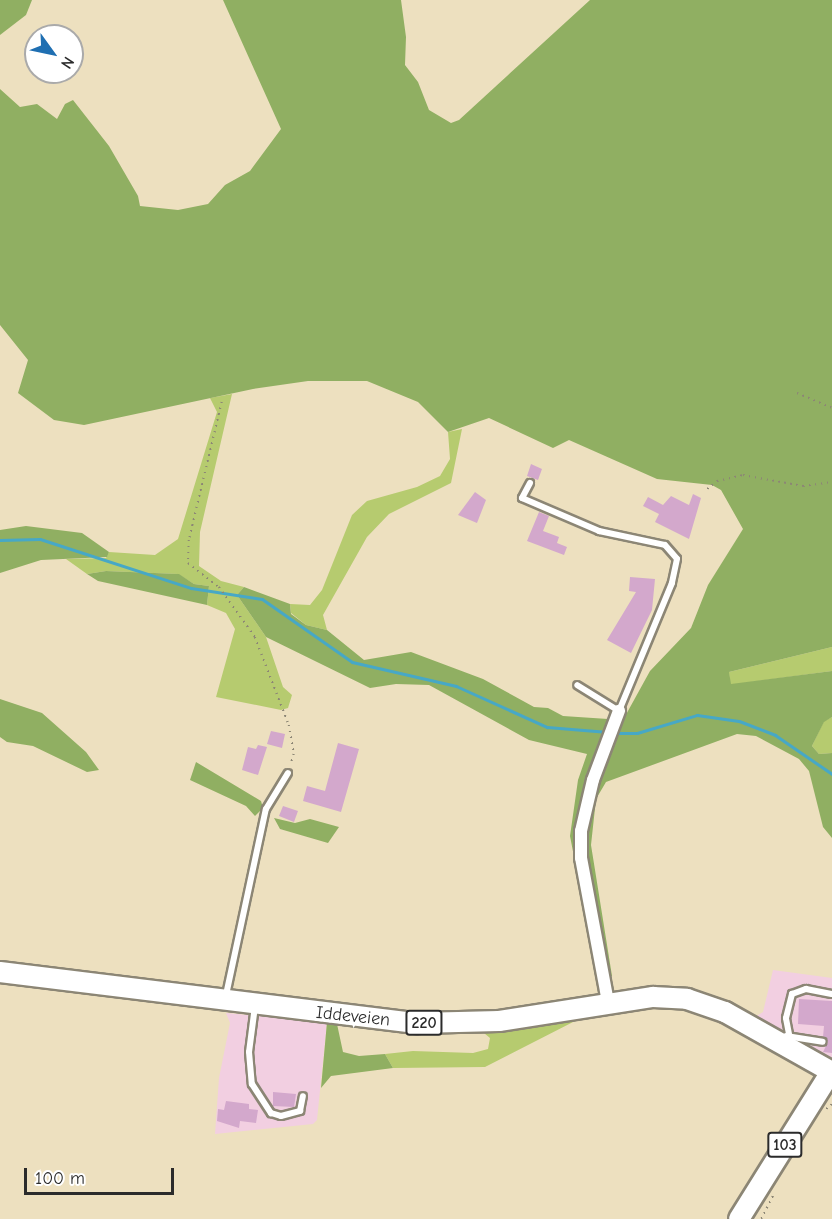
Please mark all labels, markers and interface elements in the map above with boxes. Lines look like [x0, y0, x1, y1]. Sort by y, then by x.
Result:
north arrow [24, 24, 84, 84]
text: N [57, 53, 78, 72]
street label: Iddeveien [315, 1002, 391, 1032]
road number: 220 [404, 1010, 444, 1036]
road number: 103 [767, 1132, 803, 1158]
scale bar [27, 1156, 177, 1194]
text: 100 m [35, 1168, 85, 1189]

